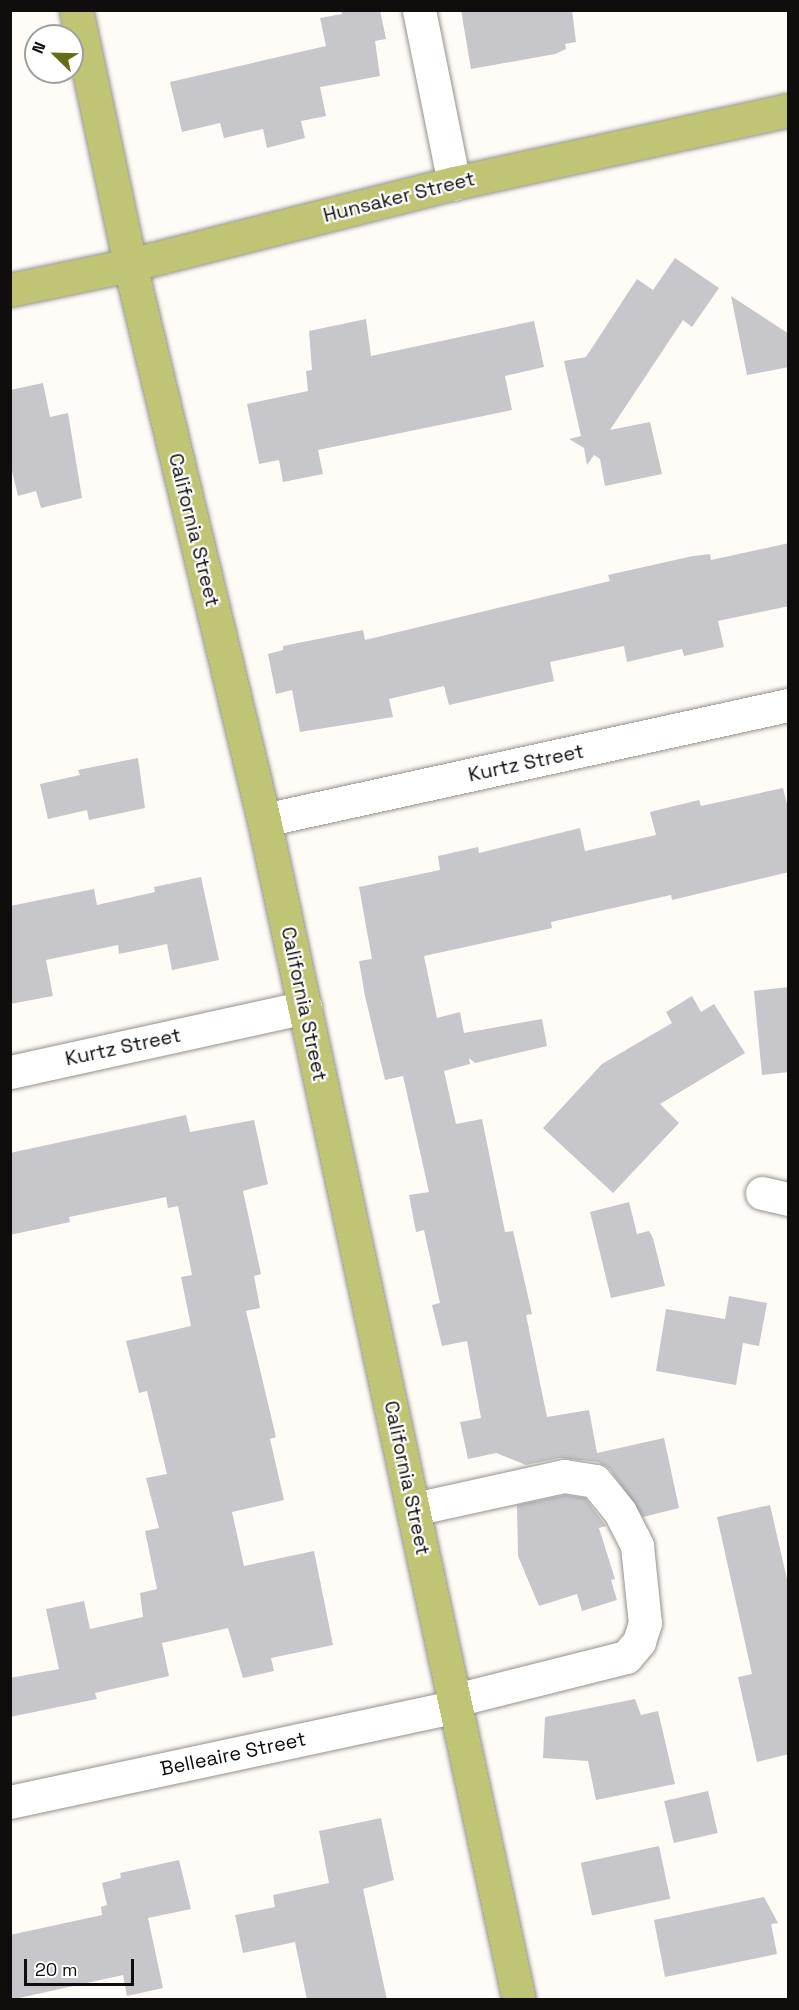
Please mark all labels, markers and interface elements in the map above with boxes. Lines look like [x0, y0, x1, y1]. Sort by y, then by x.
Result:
north arrow [24, 24, 84, 84]
text: N [27, 39, 51, 57]
street label: Hunsaker Street [321, 167, 477, 227]
street label: California Street [163, 451, 225, 609]
street label: Kurtz Street [466, 739, 586, 787]
street label: California Street [276, 925, 332, 1083]
street label: Kurtz Street [63, 1023, 183, 1071]
street label: California Street [379, 1399, 435, 1557]
street label: Belleaire Street [158, 1727, 308, 1781]
scale bar [27, 1947, 136, 1985]
text: 20 m [35, 1958, 78, 1981]

